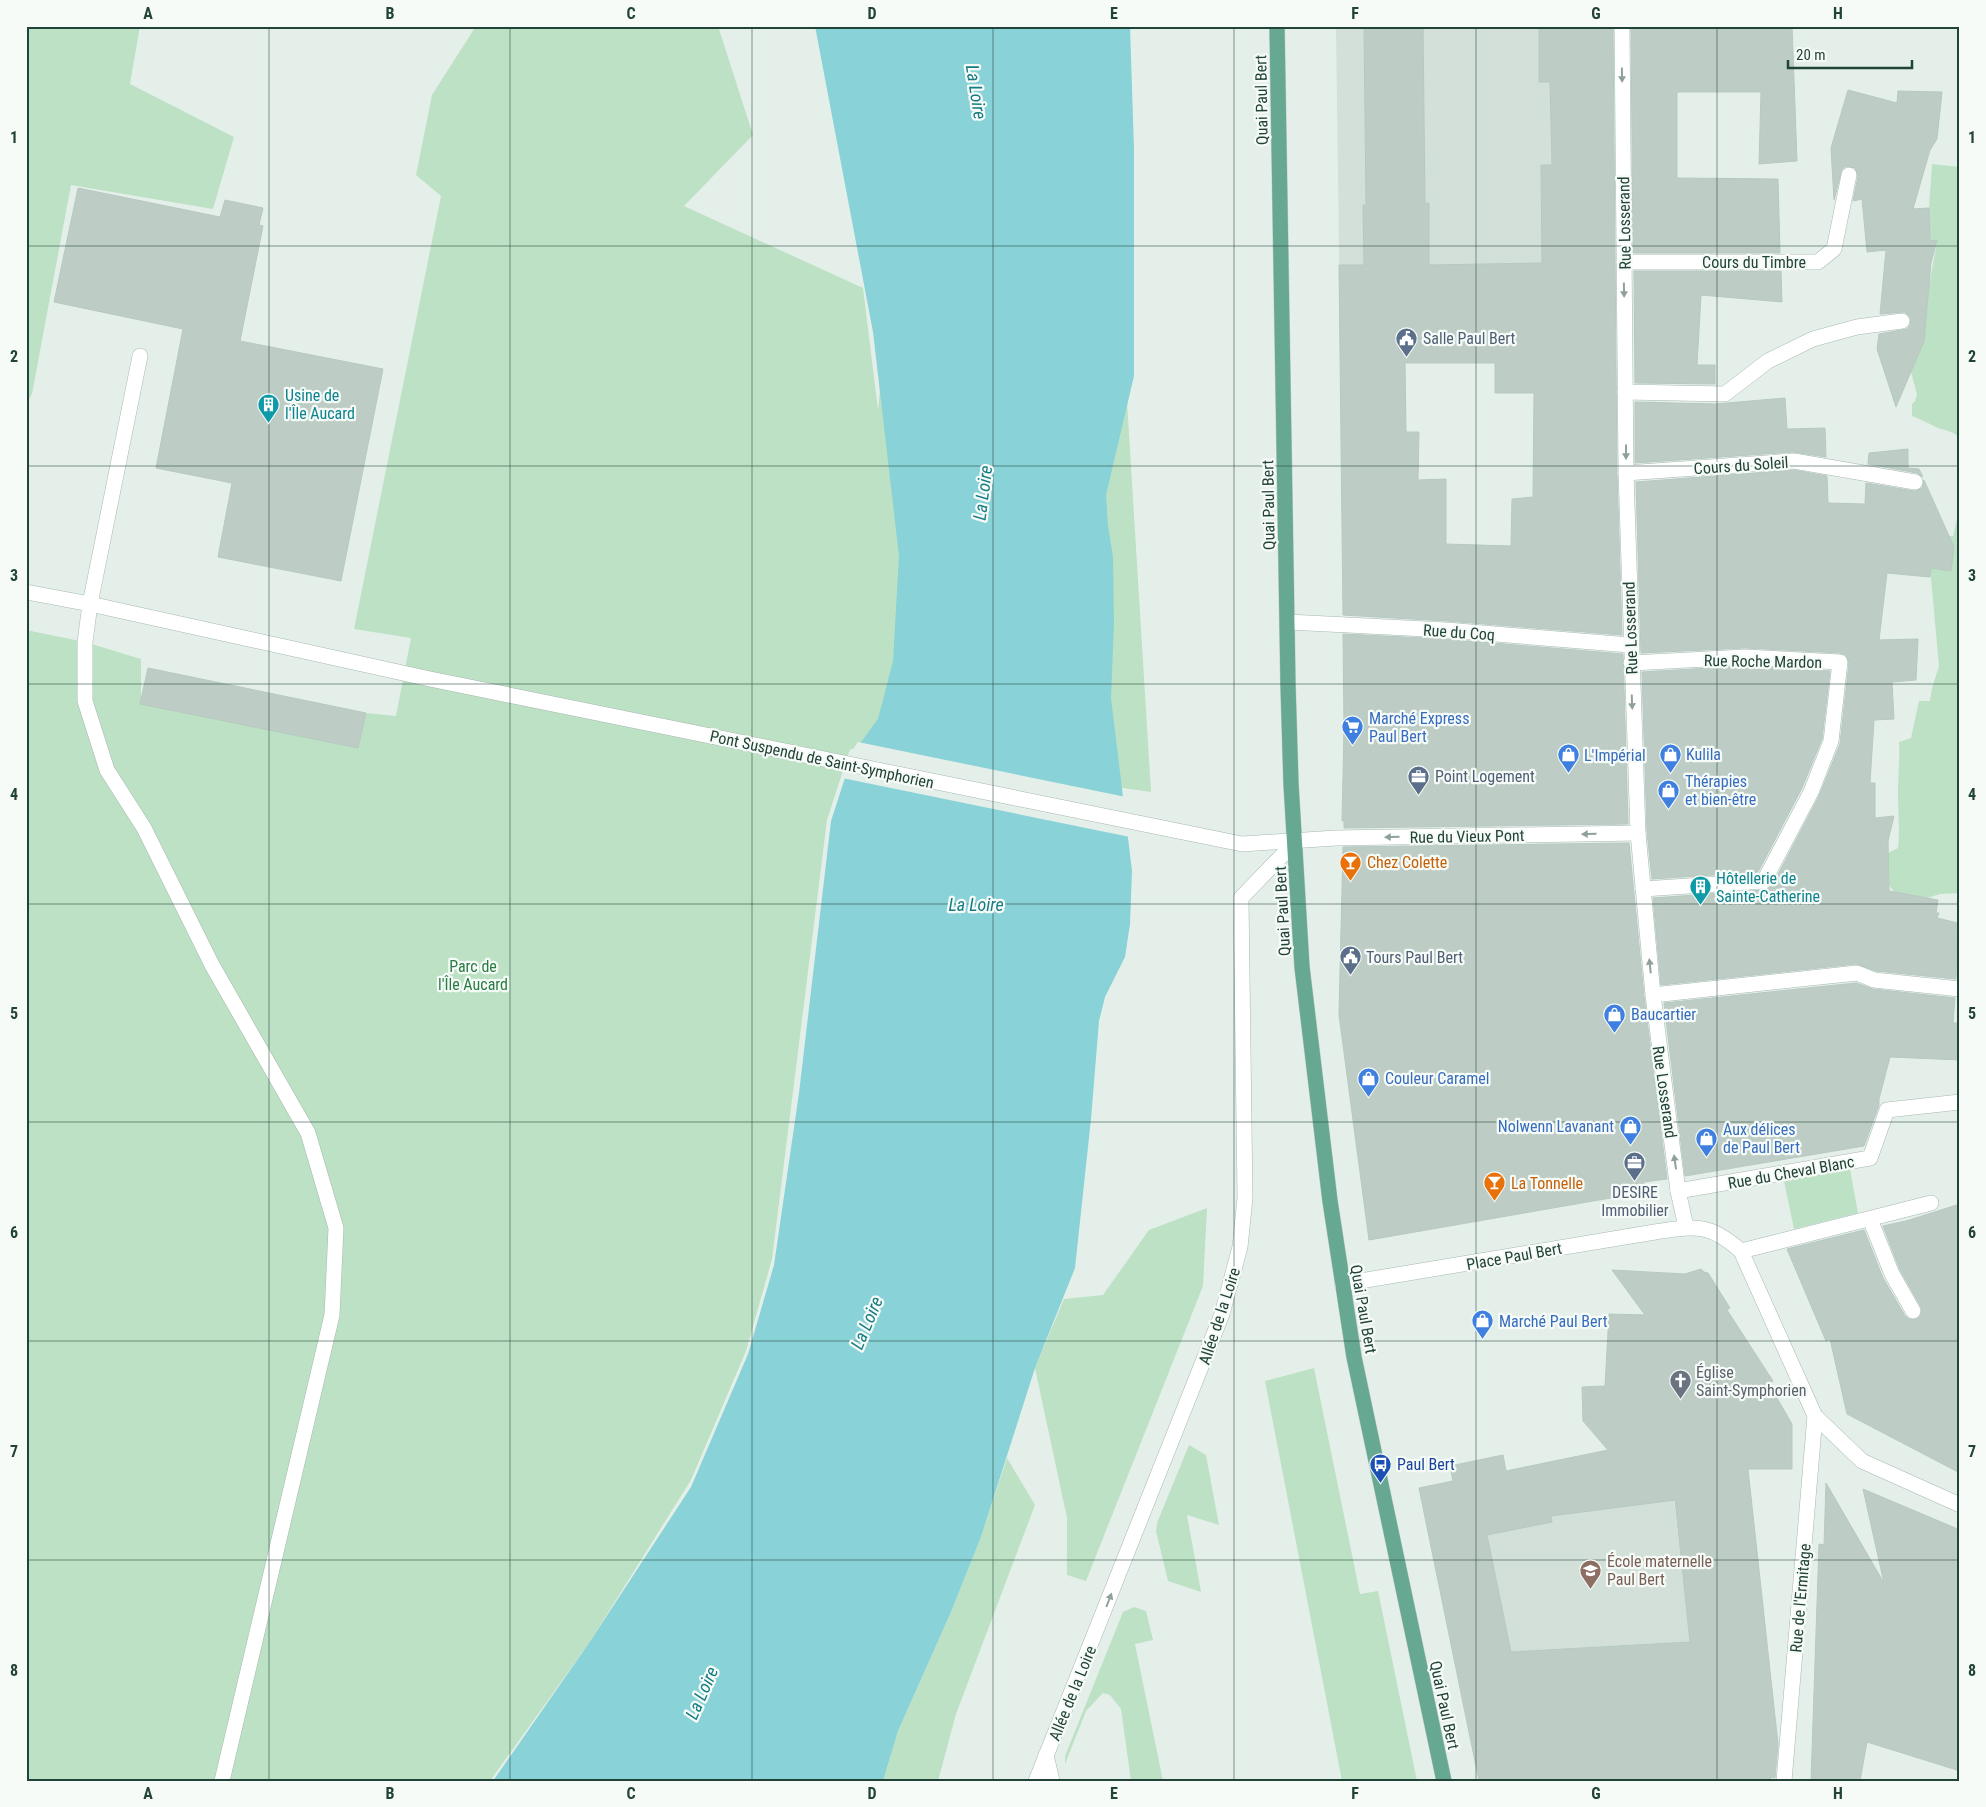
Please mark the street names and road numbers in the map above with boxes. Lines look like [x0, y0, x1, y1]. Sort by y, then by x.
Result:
street label: Quai Paul Bert [1251, 55, 1272, 145]
street label: Rue Losserand [1614, 176, 1635, 270]
street label: Cours du Timbre [1702, 253, 1806, 272]
street label: Cours du Soleil [1693, 453, 1789, 478]
street label: Quai Paul Bert [1258, 460, 1279, 550]
street label: Rue Losserand [1619, 581, 1642, 675]
street label: Rue du Coq [1422, 621, 1495, 644]
street label: Rue Roche Mardon [1704, 651, 1822, 672]
street label: Pont Suspendu de Saint-Symphorien [708, 726, 936, 793]
street label: Rue du Vieux Pont [1410, 826, 1525, 847]
street label: Quai Paul Bert [1271, 865, 1294, 956]
street label: Rue Losserand [1649, 1045, 1680, 1139]
street label: Rue du Cheval Blanc [1726, 1152, 1856, 1193]
street label: Place Paul Bert [1465, 1239, 1564, 1274]
street label: Quai Paul Bert [1346, 1263, 1381, 1355]
street label: Allée de la Loire [1195, 1265, 1244, 1367]
street label: Rue de l'Ermitage [1786, 1543, 1815, 1653]
street label: Allée de la Loire [1045, 1643, 1100, 1744]
street label: Quai Paul Bert [1426, 1659, 1463, 1751]

